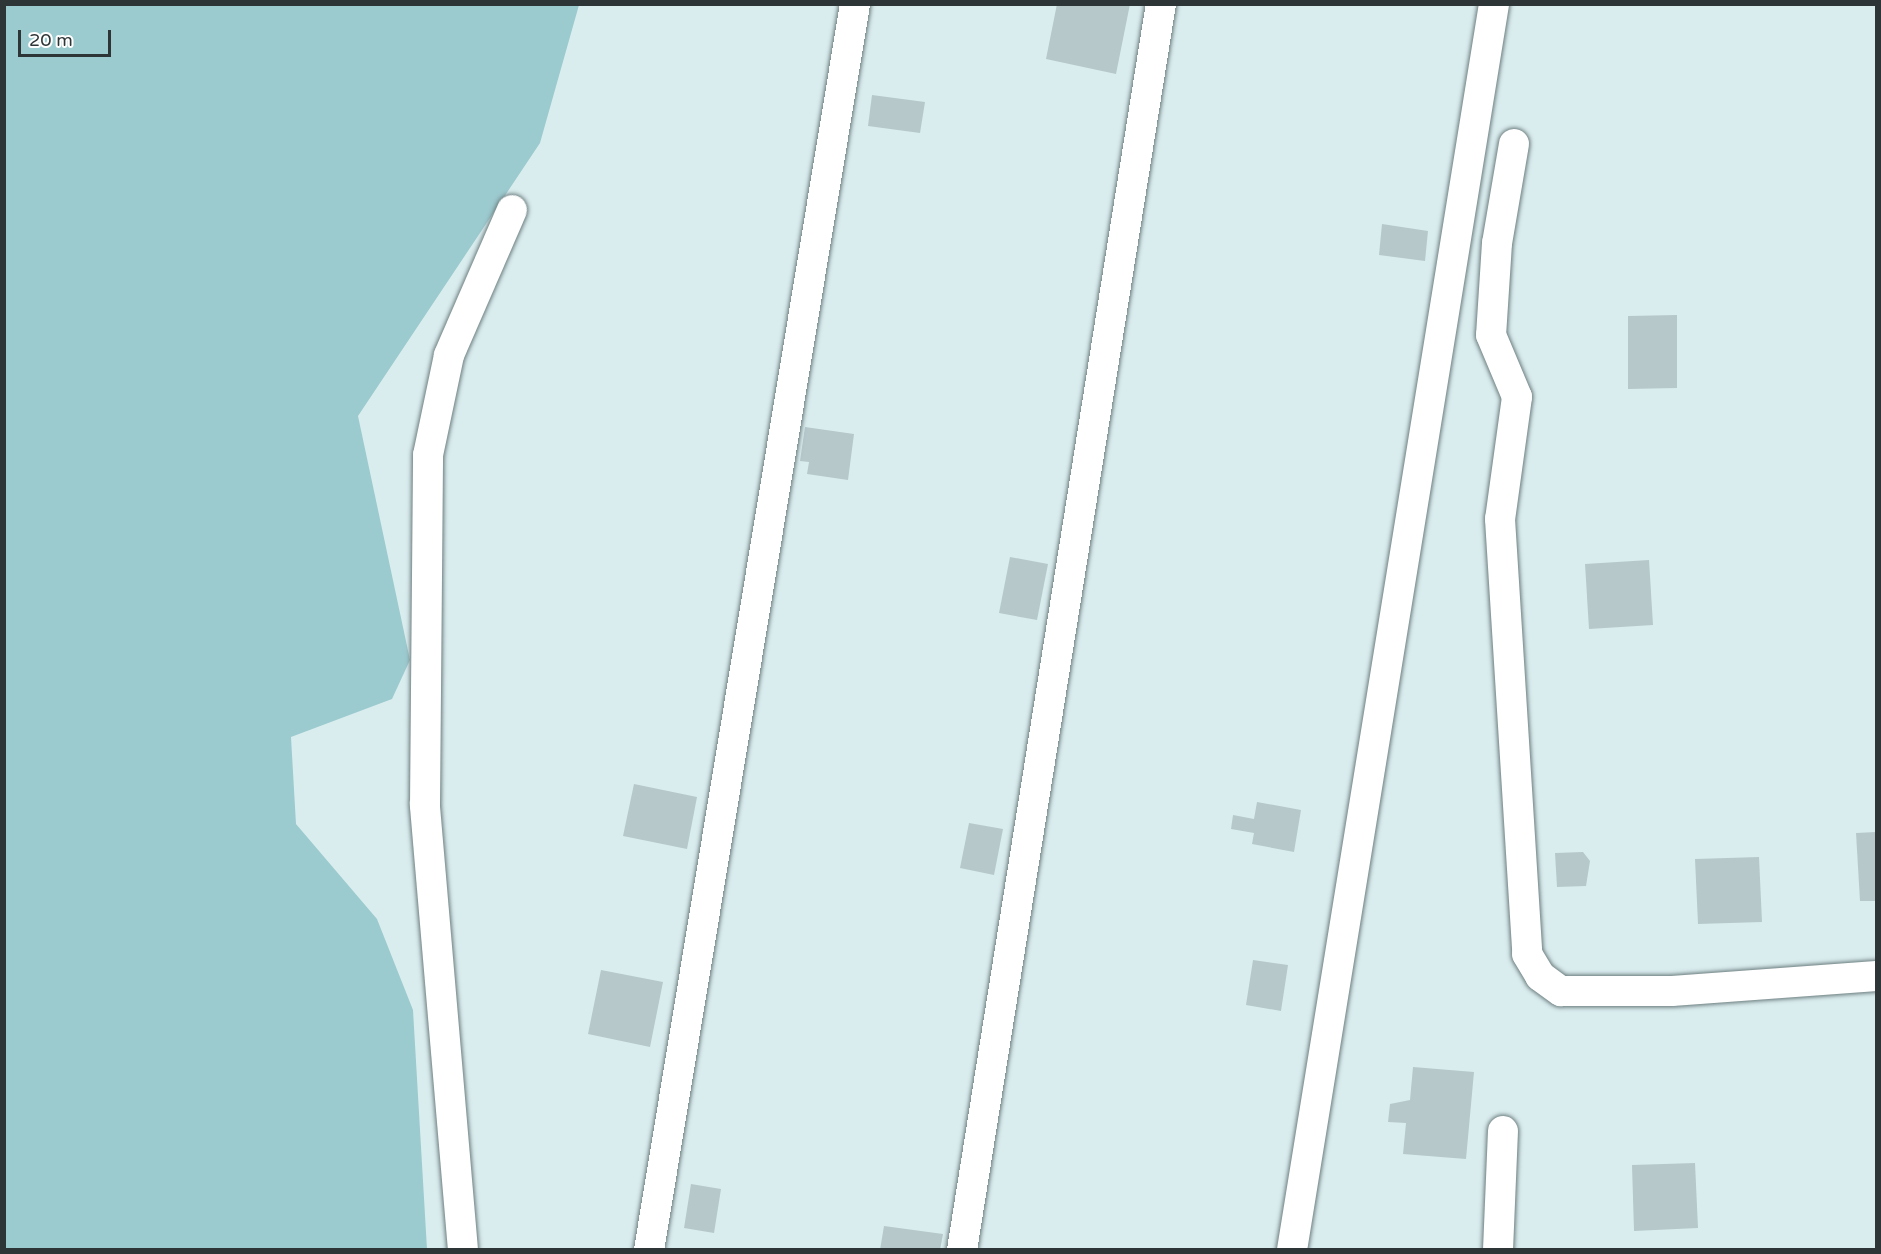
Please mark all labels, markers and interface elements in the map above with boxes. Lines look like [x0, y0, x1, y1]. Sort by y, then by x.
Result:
scale bar [21, 18, 114, 56]
text: 20 m [29, 29, 73, 51]

